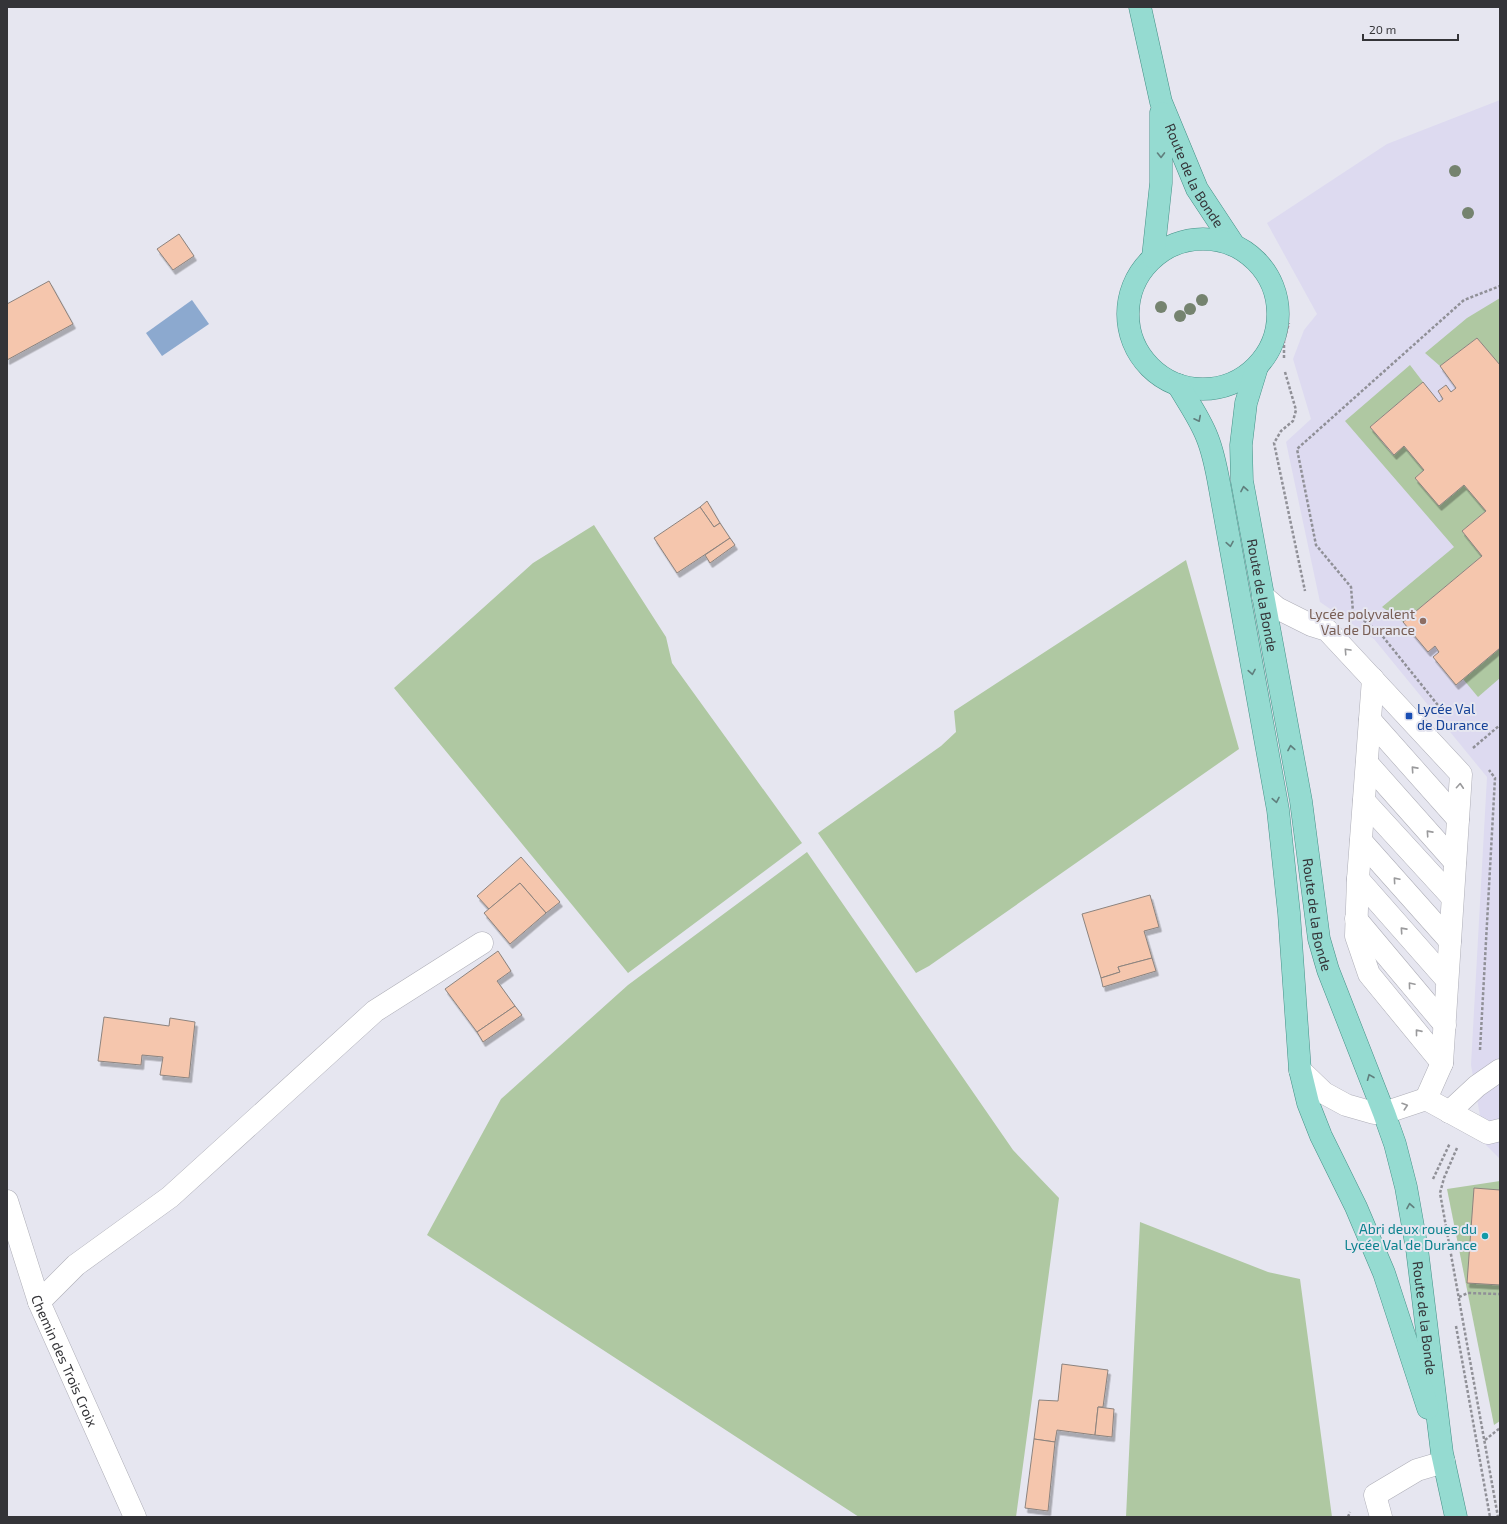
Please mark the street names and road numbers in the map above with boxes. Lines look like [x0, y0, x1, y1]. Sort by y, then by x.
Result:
street label: Route de la Bonde [1162, 120, 1228, 230]
street label: Route de la Bonde [1244, 537, 1282, 653]
street label: Route de la Bonde [1300, 857, 1336, 973]
street label: Route de la Bonde [1410, 1260, 1441, 1376]
street label: Chemin des Trois Croix [29, 1293, 102, 1430]

